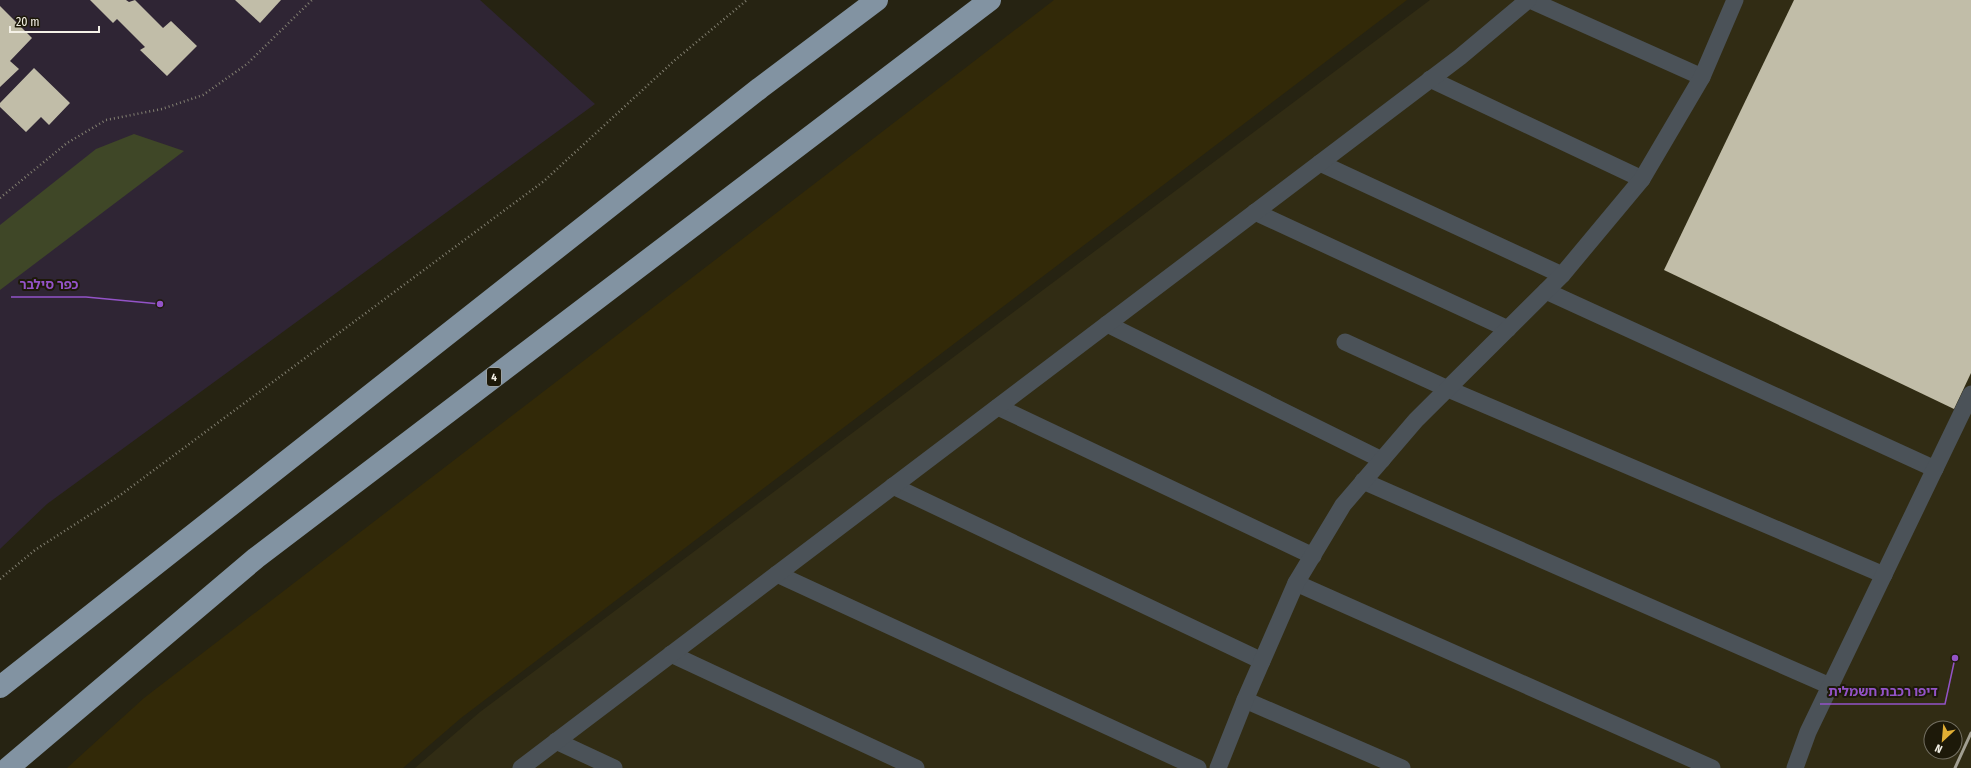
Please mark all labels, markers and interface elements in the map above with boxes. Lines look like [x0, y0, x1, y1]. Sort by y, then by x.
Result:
scale bar [10, 8, 99, 34]
text: 20 m [16, 15, 40, 29]
callout: כפר סילבר [11, 272, 86, 297]
text: כפר סילבר [20, 277, 79, 292]
road number: 4 [487, 368, 501, 386]
callout: דיפו רכבת חשמלית [1820, 679, 1945, 704]
text: דיפו רכבת חשמלית [1828, 684, 1938, 699]
north arrow [1923, 720, 1963, 760]
text: N [1933, 741, 1945, 756]

